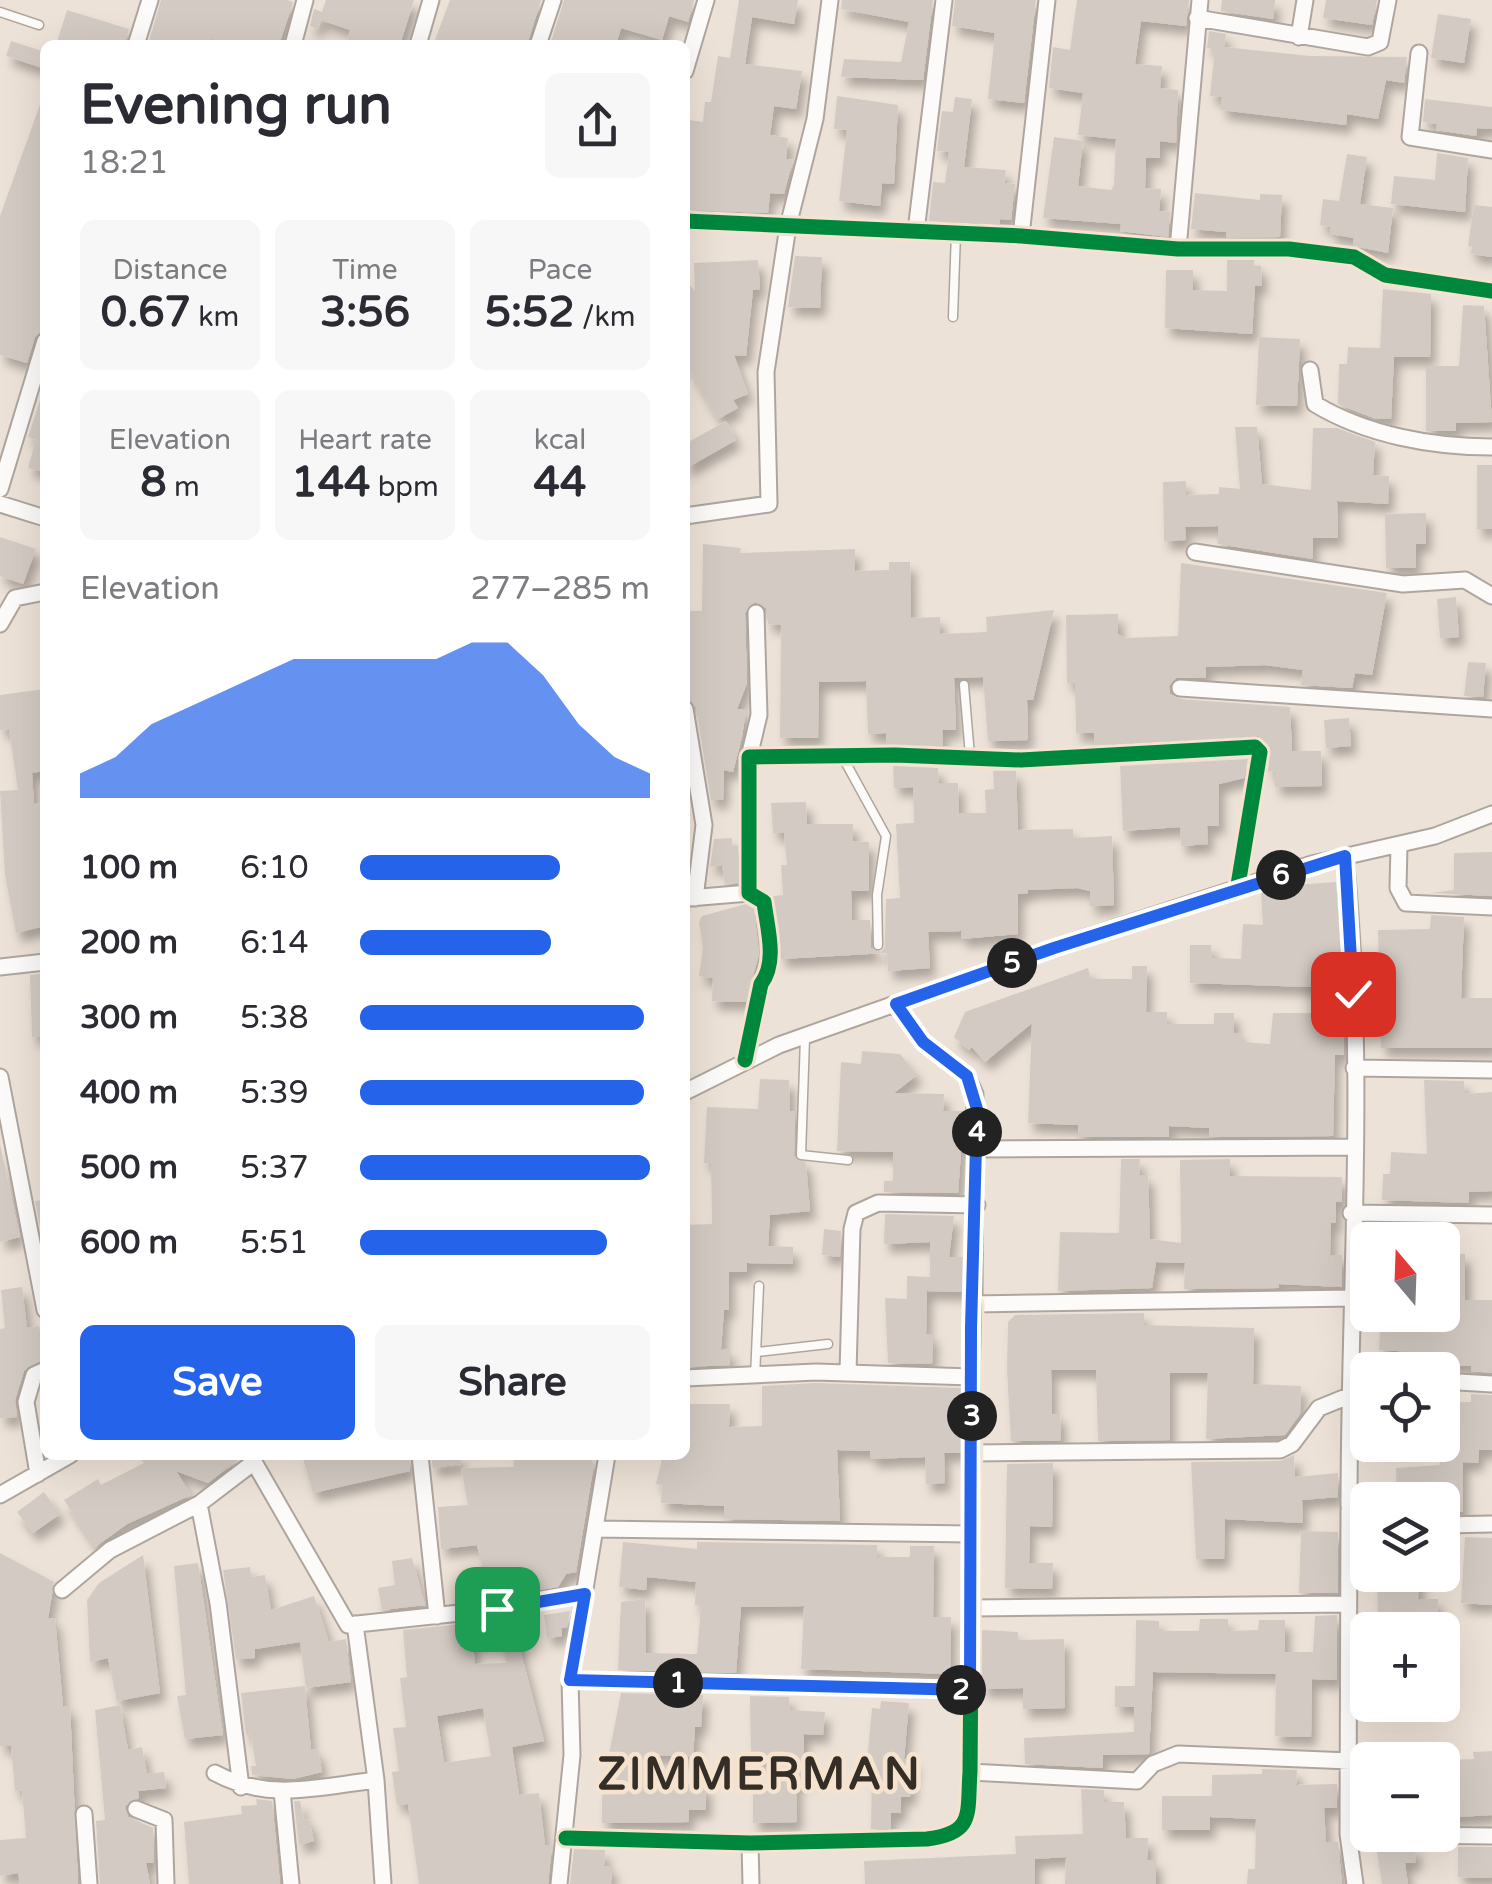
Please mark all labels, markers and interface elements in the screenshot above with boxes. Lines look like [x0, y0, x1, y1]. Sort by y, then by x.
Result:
text: Evening run [80, 73, 392, 139]
button: share [545, 73, 650, 178]
text: 18:21 [80, 144, 169, 182]
text: Distance [112, 253, 228, 287]
text: Time [332, 253, 398, 287]
text: Pace [528, 253, 592, 287]
text: 0.67 [101, 287, 191, 338]
text: 3:56 [320, 287, 410, 338]
text: 5:52 [485, 287, 575, 338]
text: km [191, 300, 239, 334]
text: /km [575, 300, 635, 334]
text: Elevation [109, 423, 231, 457]
text: Heart rate [298, 423, 432, 457]
text: kcal [534, 423, 586, 457]
text: 8 [140, 457, 167, 508]
text: 144 [291, 457, 370, 508]
text: 44 [534, 457, 586, 508]
text: m [167, 470, 200, 504]
text: bpm [370, 470, 439, 504]
text: Elevation [80, 570, 220, 608]
text: 277–285 m [470, 570, 650, 608]
text: 100 m [80, 849, 178, 887]
text: 6:10 [240, 849, 309, 887]
pin: 6 [1256, 850, 1306, 900]
text: 6 [1272, 858, 1290, 892]
text: 200 m [80, 924, 178, 962]
text: 6:14 [240, 924, 309, 962]
pin: 5 [987, 938, 1037, 988]
text: 5 [1003, 946, 1021, 980]
pin [1311, 952, 1396, 1037]
icon: check [1326, 967, 1381, 1022]
text: 300 m [80, 999, 178, 1037]
text: 5:38 [240, 999, 309, 1037]
text: 400 m [80, 1074, 178, 1112]
text: 5:39 [240, 1074, 309, 1112]
pin: 4 [952, 1107, 1002, 1157]
text: 4 [968, 1115, 986, 1149]
text: 500 m [80, 1149, 178, 1187]
text: 5:37 [240, 1149, 309, 1187]
north arrow [1350, 1222, 1460, 1332]
map controls [1350, 1222, 1460, 1852]
text: 600 m [80, 1224, 178, 1262]
text: 5:51 [240, 1224, 309, 1262]
button: Save [80, 1325, 355, 1440]
button: Share [375, 1325, 650, 1440]
button: locate [1350, 1352, 1460, 1462]
pin: 3 [947, 1391, 997, 1441]
text: 3 [963, 1399, 981, 1433]
button: layers [1350, 1482, 1460, 1592]
pin [455, 1567, 540, 1652]
icon: arrive [470, 1582, 525, 1637]
button: + [1350, 1612, 1460, 1722]
pin: 1 [653, 1658, 703, 1708]
pin: 2 [936, 1665, 986, 1715]
text: 1 [669, 1666, 687, 1700]
text: 2 [952, 1673, 970, 1707]
button: − [1350, 1742, 1460, 1852]
district label: ZIMMERMAN [598, 1748, 922, 1802]

